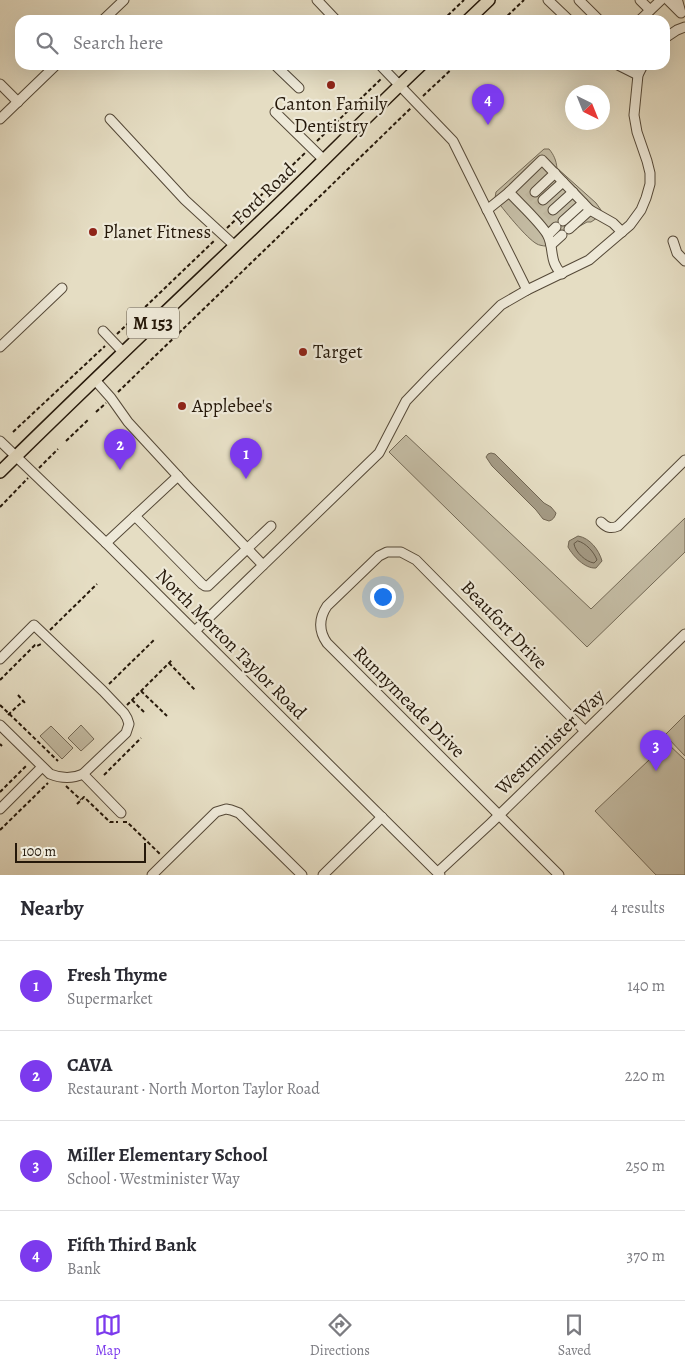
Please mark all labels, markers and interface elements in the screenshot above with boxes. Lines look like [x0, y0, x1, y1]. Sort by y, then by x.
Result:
search box [15, 15, 670, 70]
icon: search [33, 29, 61, 57]
text: Search here [73, 30, 163, 56]
marker: Canton Family Dentistry [325, 79, 337, 91]
pin: 4 [472, 84, 504, 125]
north arrow [565, 85, 610, 130]
place label: Canton Family Dentistry [274, 91, 388, 139]
street label: Ford Road [227, 157, 302, 231]
place label: Planet Fitness [103, 219, 211, 245]
marker: Planet Fitness [87, 226, 99, 238]
road number: M 153 [127, 307, 179, 338]
place label: Target [313, 339, 363, 365]
marker: Target [297, 346, 309, 358]
place label: Applebee's [191, 393, 273, 419]
marker: Applebee's [176, 400, 188, 412]
pin: 2 [104, 429, 136, 470]
pin: 1 [230, 438, 262, 479]
street label: North Morton Taylor Road [150, 563, 313, 726]
street label: Beaufort Drive [455, 575, 553, 675]
your location [370, 584, 396, 610]
street label: Runnymeade Drive [347, 640, 471, 764]
street label: Westminister Way [489, 683, 611, 801]
pin: 3 [640, 730, 672, 771]
scale bar [15, 840, 146, 863]
text: 100 m [22, 842, 56, 861]
text: Nearby [20, 894, 83, 922]
text: 4 results [611, 897, 665, 919]
text: Fresh Thyme [67, 962, 167, 988]
text: 1 [33, 975, 39, 997]
text: 140 m [627, 975, 665, 997]
text: Supermarket [67, 988, 153, 1010]
text: CAVA [67, 1052, 112, 1078]
text: 2 [32, 1065, 40, 1087]
text: 220 m [625, 1065, 665, 1087]
text: Restaurant · North Morton Taylor Road [67, 1078, 320, 1100]
text: Miller Elementary School [67, 1142, 268, 1168]
text: 3 [33, 1155, 39, 1177]
text: 250 m [626, 1155, 665, 1177]
text: School · Westminister Way [67, 1168, 240, 1190]
text: Fifth Third Bank [67, 1232, 196, 1258]
text: 4 [32, 1245, 40, 1267]
text: 370 m [627, 1245, 665, 1267]
text: Bank [67, 1258, 101, 1280]
tab: Map [94, 1311, 122, 1360]
tab: Directions [310, 1311, 370, 1360]
tab: Saved [558, 1311, 591, 1360]

